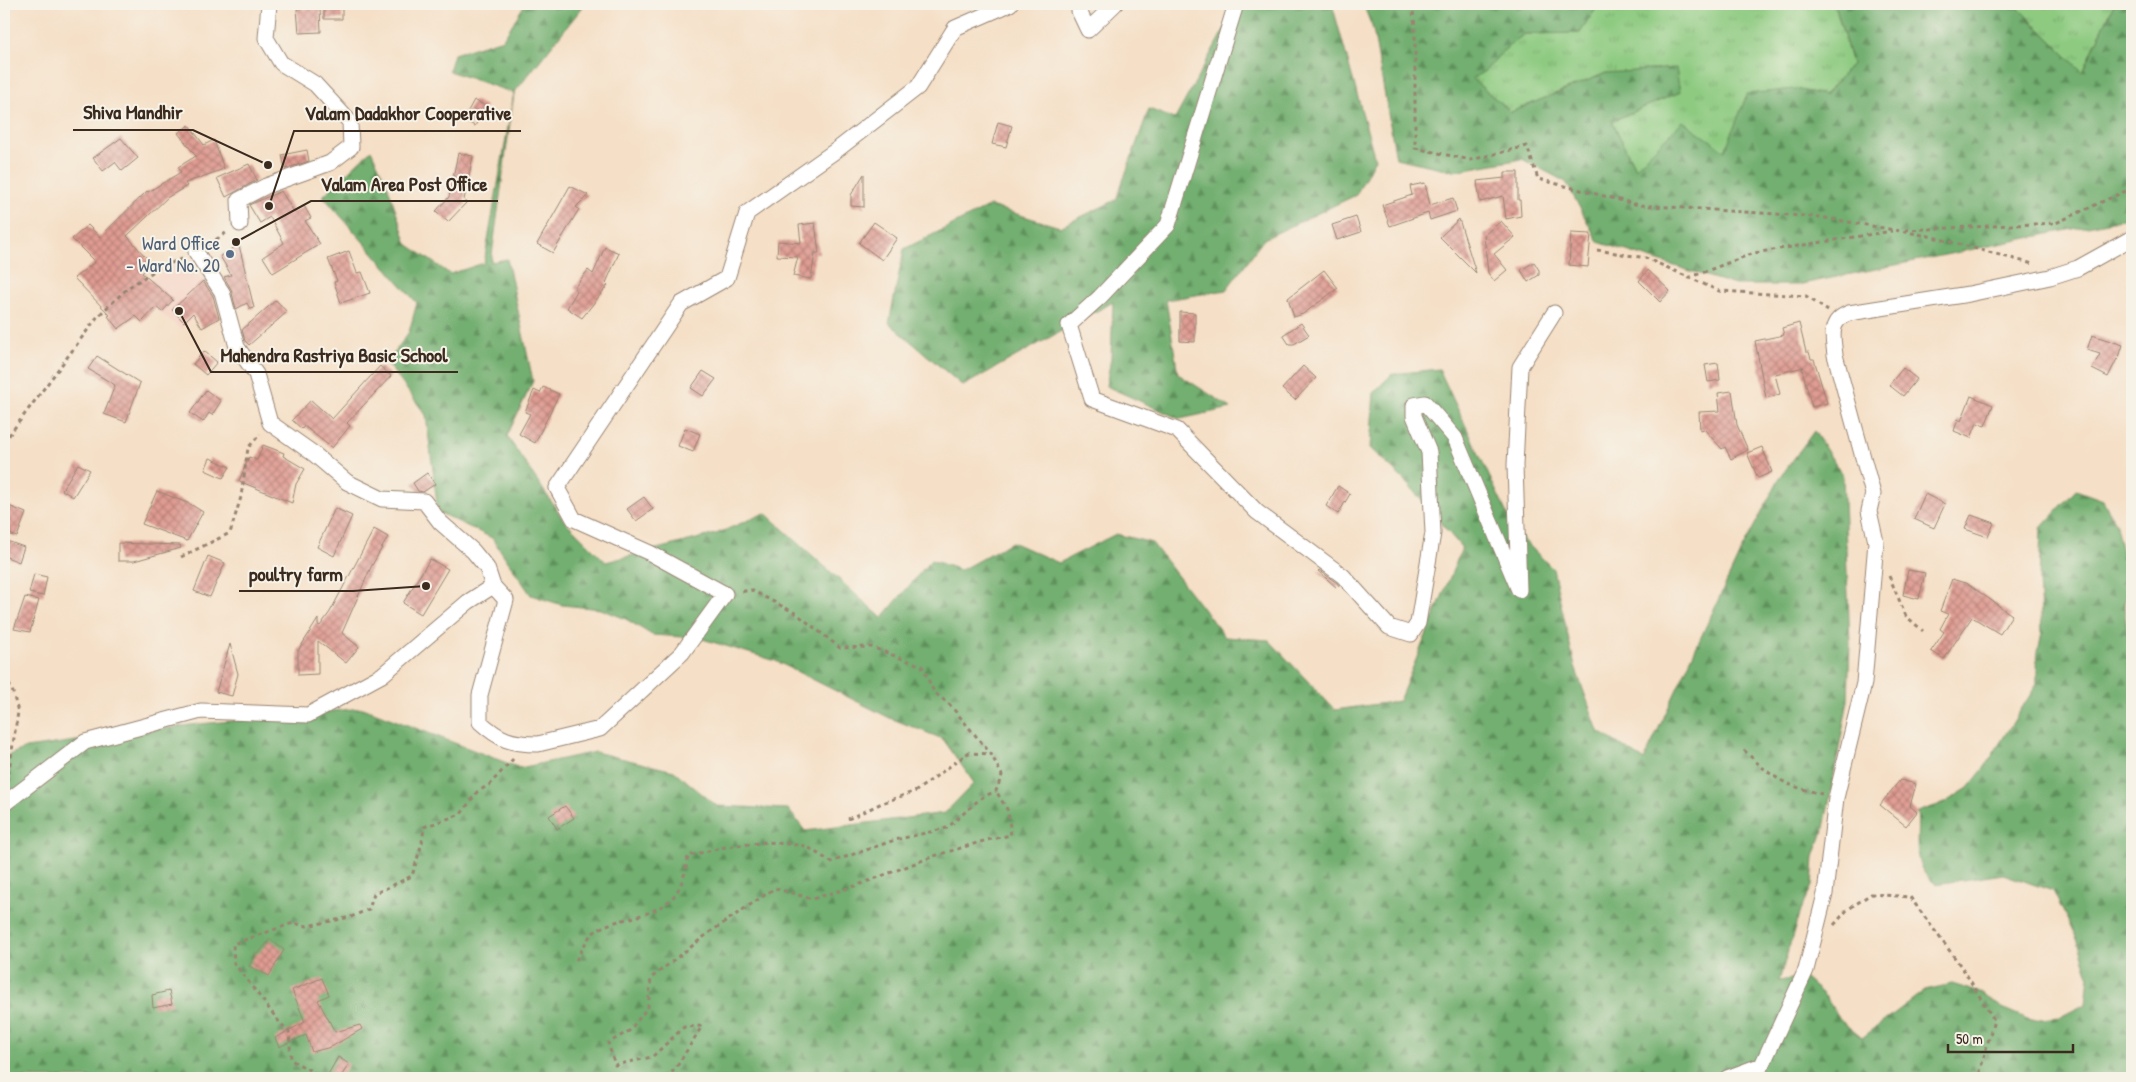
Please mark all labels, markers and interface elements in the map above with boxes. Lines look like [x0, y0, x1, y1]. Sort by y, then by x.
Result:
callout: Shiva Mandhir [73, 95, 193, 130]
callout: Valam Dadakhor Cooperative [294, 96, 521, 131]
text: Shiva Mandhir [83, 98, 183, 125]
text: Valam Dadakhor Cooperative [305, 99, 512, 127]
callout: Valam Area Post Office [311, 166, 498, 201]
text: Valam Area Post Office [321, 170, 488, 197]
place label: Ward Office - Ward No. 20 [126, 230, 220, 278]
marker: Ward Office - Ward No. 20 [224, 248, 236, 260]
callout: Mahendra Rastriya Basic School [211, 337, 458, 372]
text: Mahendra Rastriya Basic School [221, 341, 448, 369]
callout: poultry farm [239, 556, 353, 591]
text: poultry farm [249, 560, 343, 588]
scale bar [1948, 1022, 2074, 1054]
text: 50 m [1956, 1028, 1983, 1049]

